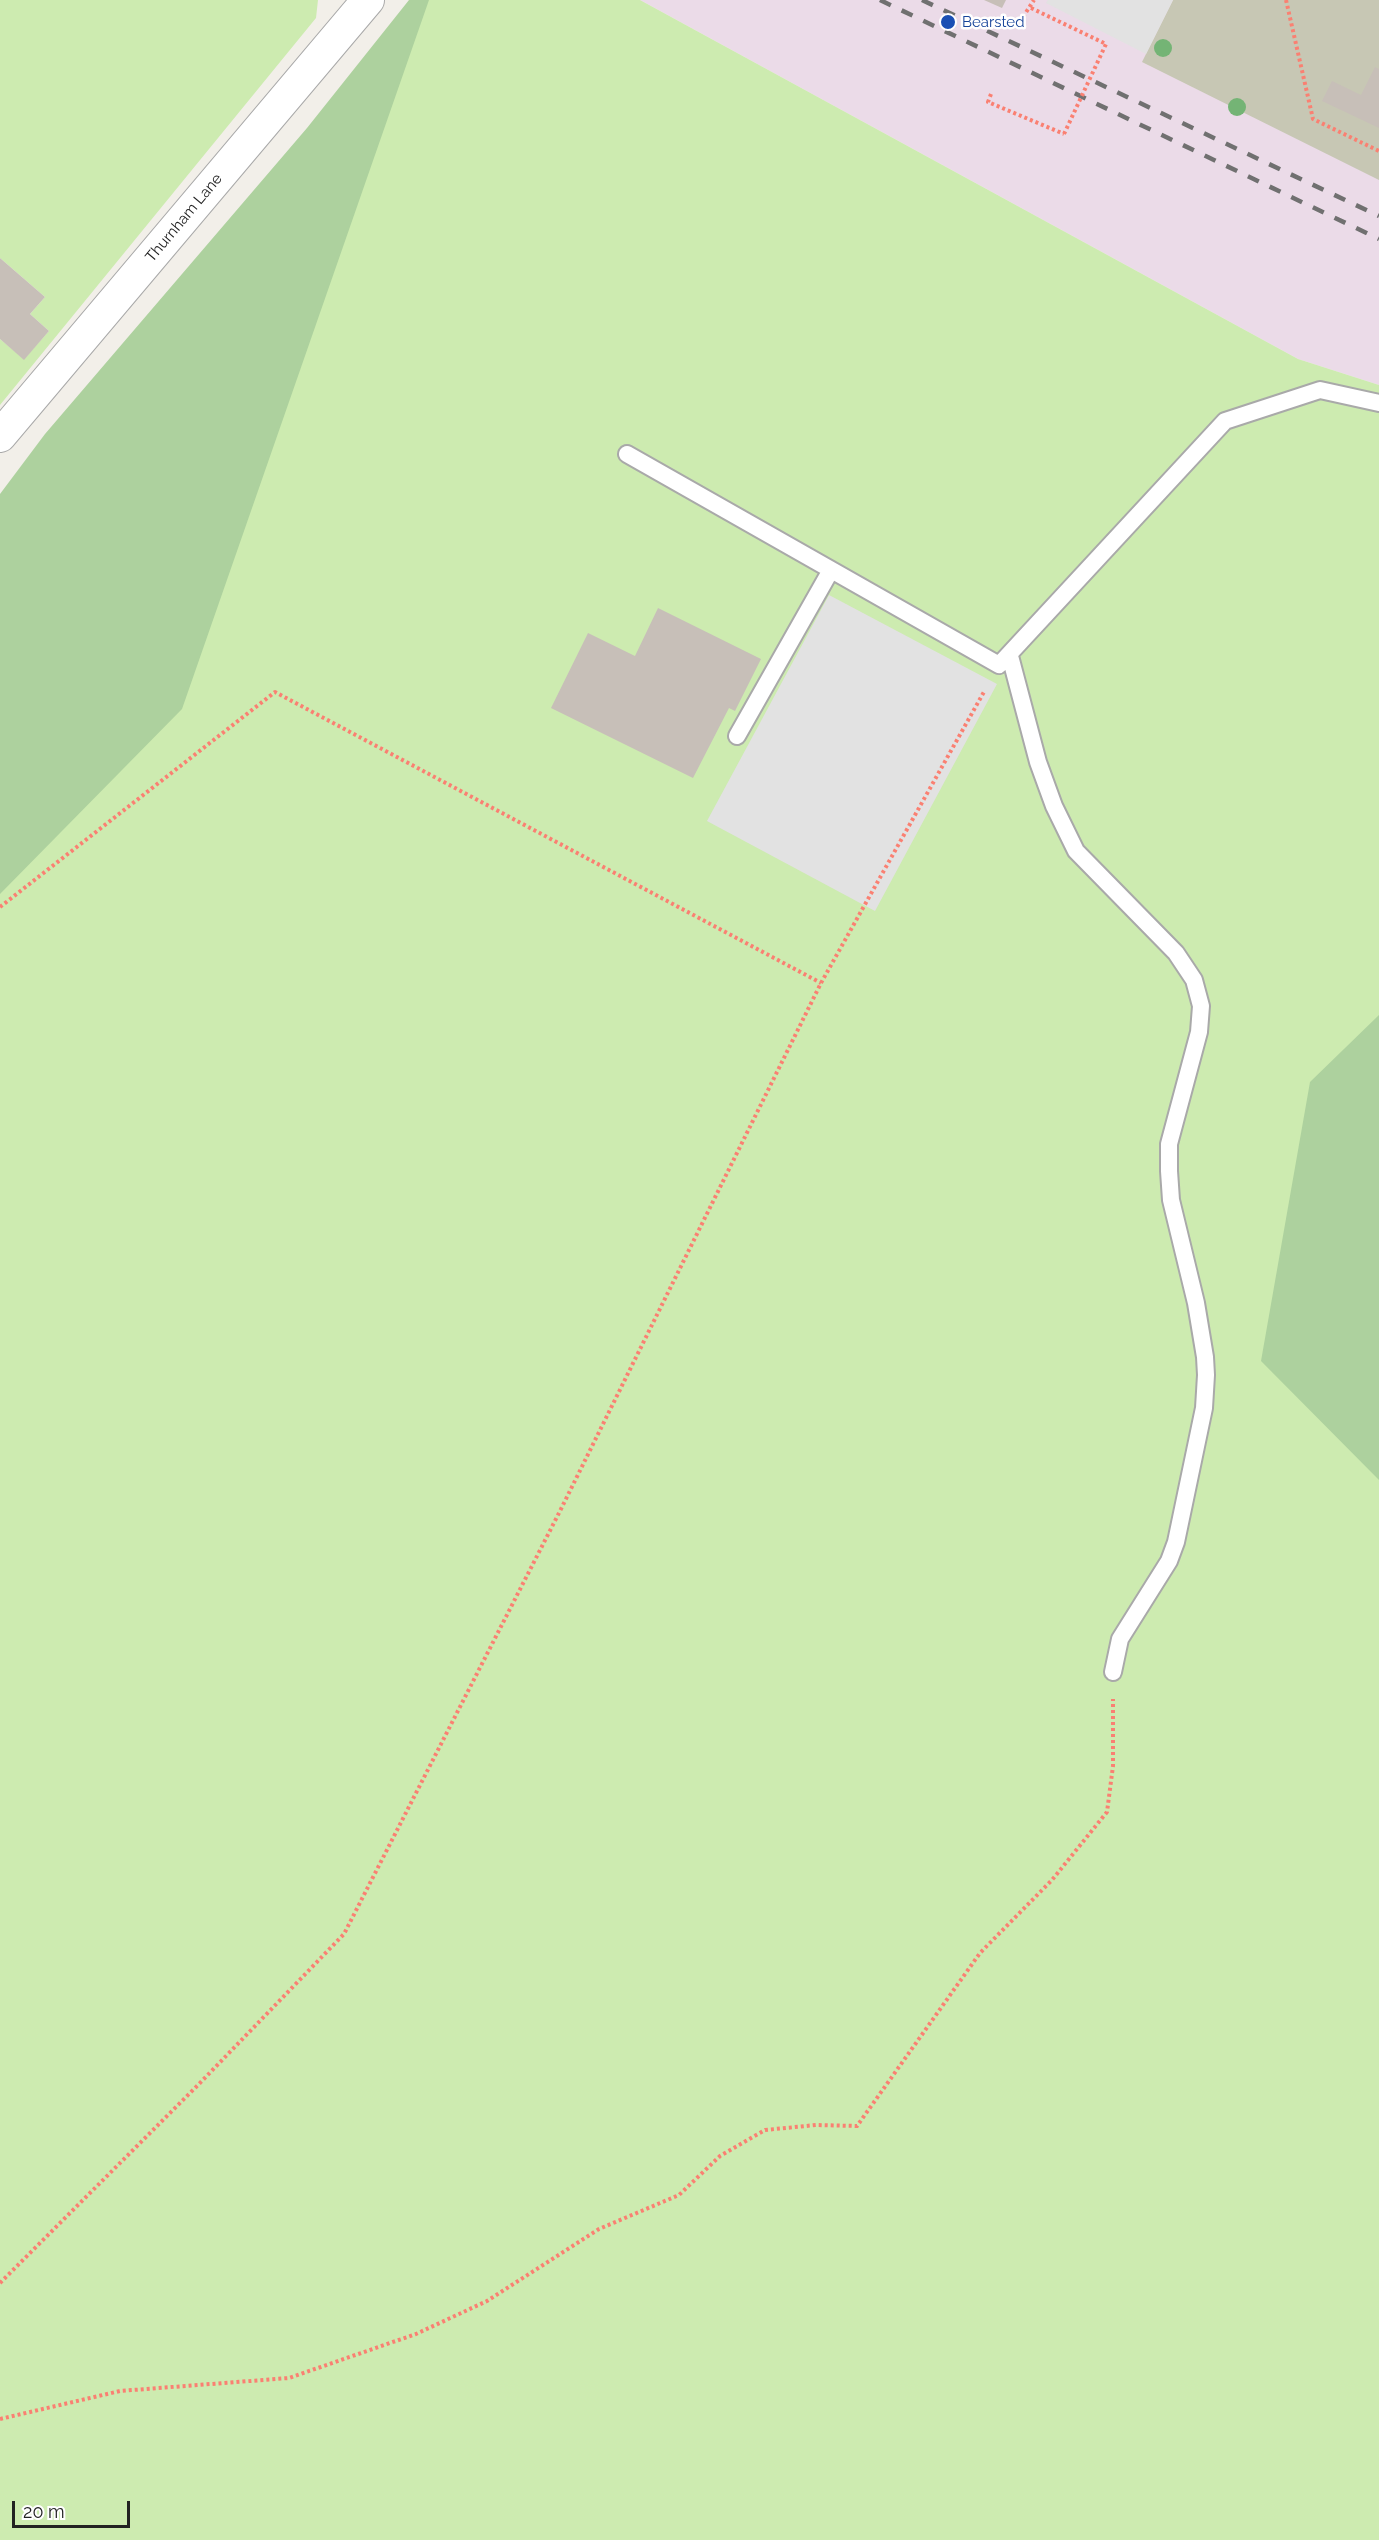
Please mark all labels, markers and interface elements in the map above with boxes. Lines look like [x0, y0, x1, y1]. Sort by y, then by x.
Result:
marker: Bearsted [939, 13, 957, 31]
place label: Bearsted [962, 13, 1025, 31]
street label: Thurnham Lane [142, 170, 226, 266]
scale bar [15, 2489, 134, 2527]
text: 20 m [23, 2501, 65, 2522]

